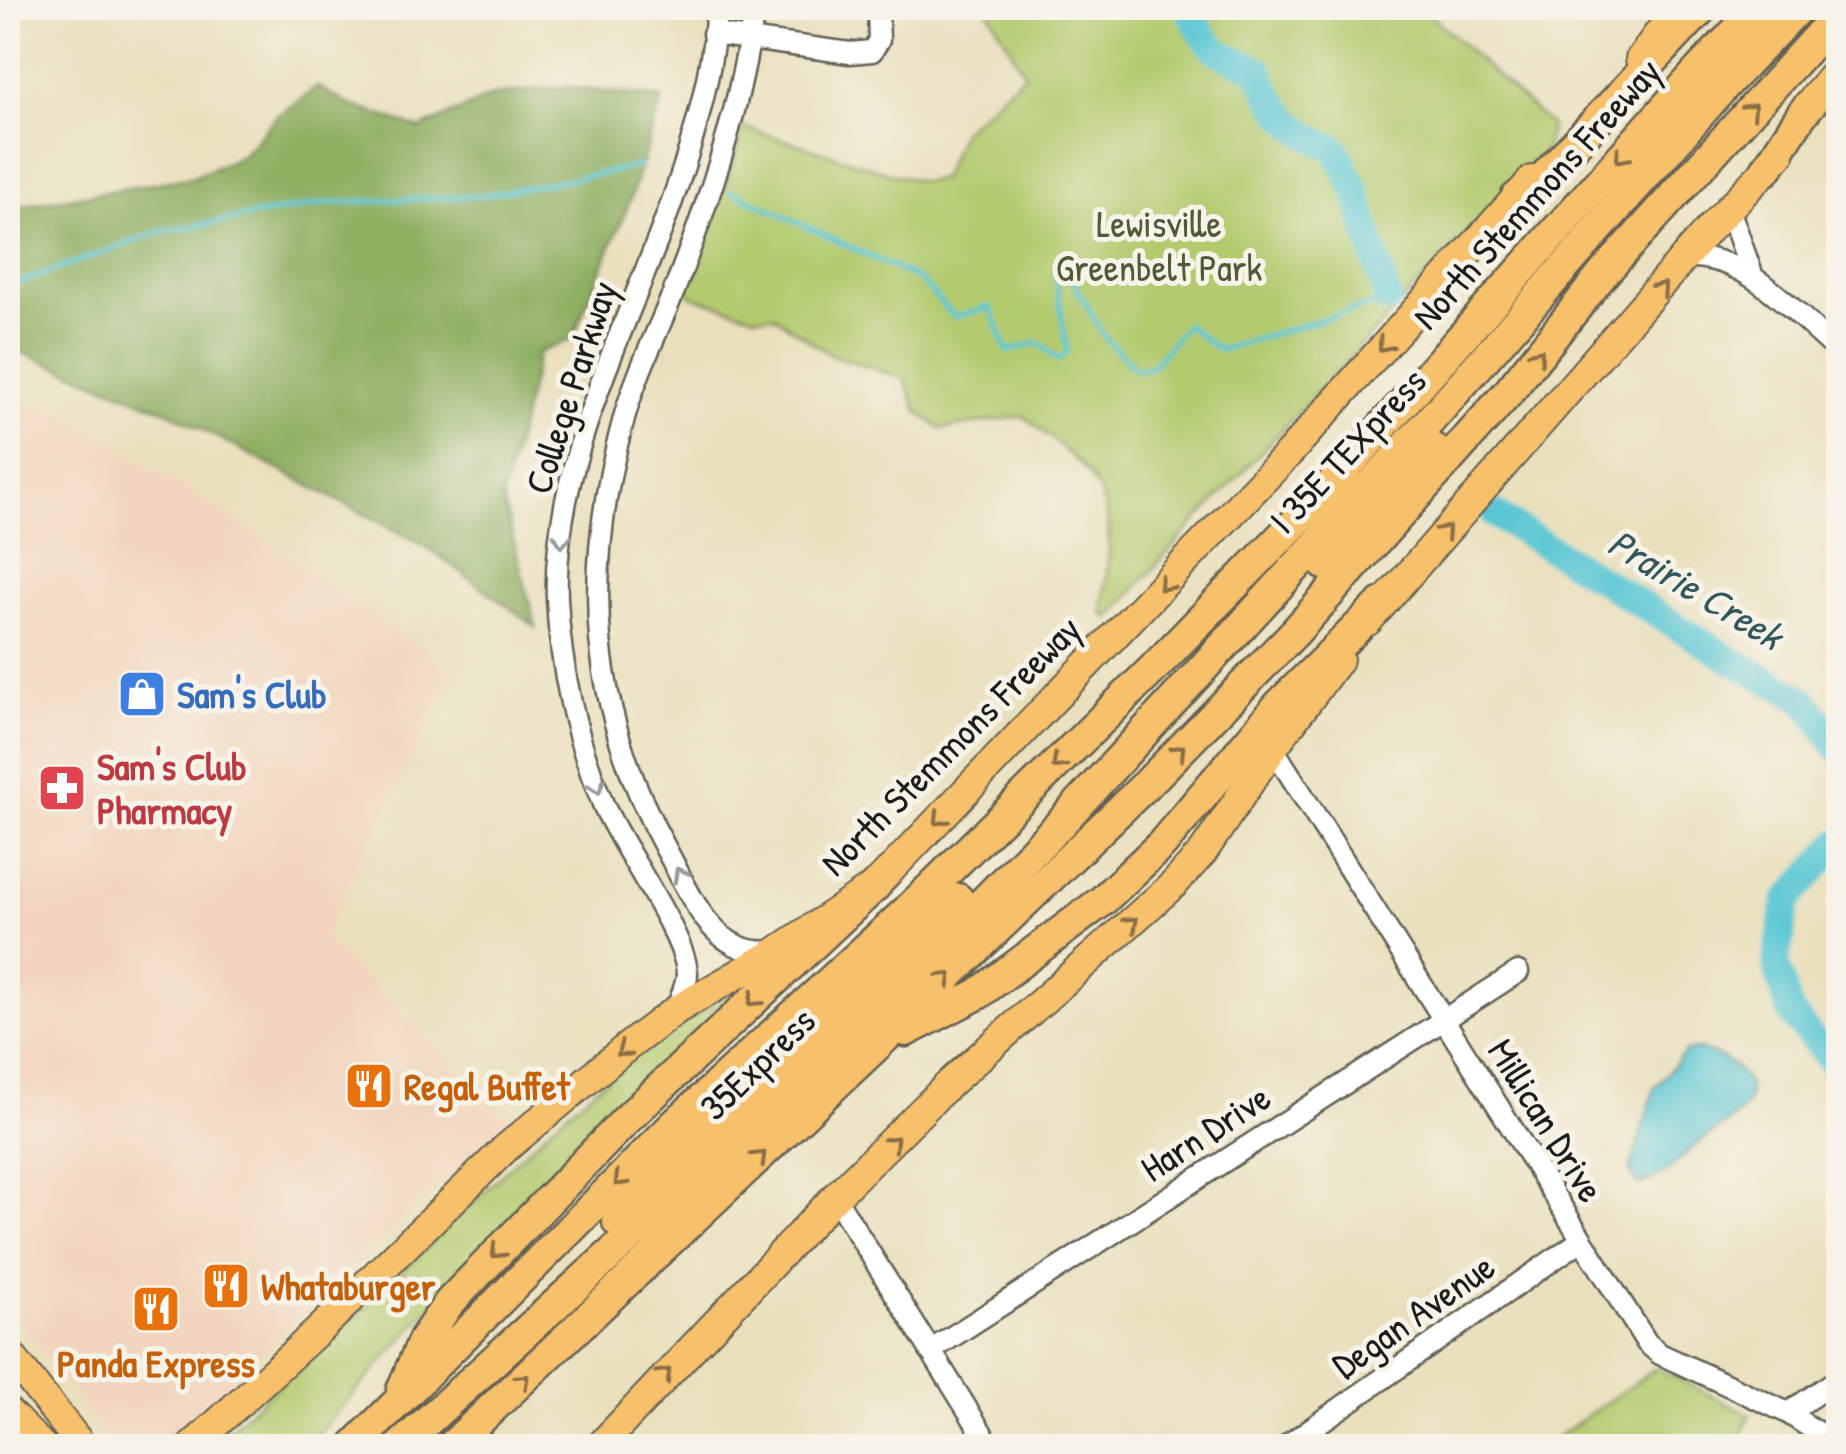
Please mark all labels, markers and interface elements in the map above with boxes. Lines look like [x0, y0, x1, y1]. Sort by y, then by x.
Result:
street label: North Stemmons Freeway [1400, 46, 1672, 340]
one-way arrow [1739, 102, 1757, 121]
one-way arrow [1615, 145, 1633, 164]
park label: Lewisville Greenbelt Park [1056, 197, 1263, 293]
street label: College Parkway [511, 274, 629, 500]
one-way arrow [1649, 281, 1667, 300]
one-way arrow [1378, 333, 1396, 352]
one-way arrow [1526, 348, 1544, 366]
street label: I 35E TEXpress [1257, 356, 1437, 544]
water label: Prairie Creek [1599, 515, 1796, 663]
one-way arrow [1434, 524, 1452, 543]
one-way arrow [551, 534, 573, 550]
one-way arrow [1159, 573, 1177, 592]
street label: North Stemmons Freeway [808, 603, 1092, 887]
shop icon: Sam's Club [116, 668, 168, 720]
place label: Sam's Club [177, 668, 327, 720]
place label: Sam's Club Pharmacy [97, 740, 247, 837]
one-way arrow [1167, 745, 1185, 763]
one-way arrow [1052, 752, 1070, 770]
pharmacy icon: Sam's Club Pharmacy [36, 762, 88, 814]
one-way arrow [585, 778, 606, 795]
one-way arrow [933, 808, 951, 826]
one-way arrow [673, 867, 693, 885]
one-way arrow [1120, 916, 1139, 934]
one-way arrow [935, 972, 953, 990]
one-way arrow [747, 988, 766, 1006]
street label: 35Express [688, 995, 826, 1131]
street label: Millican Drive [1476, 1029, 1618, 1211]
one-way arrow [616, 1040, 634, 1057]
restaurant icon: Regal Buffet [343, 1060, 395, 1112]
place label: Regal Buffet [404, 1060, 572, 1113]
street label: Harn Drive [1130, 1071, 1280, 1193]
one-way arrow [881, 1136, 899, 1154]
one-way arrow [748, 1151, 767, 1169]
one-way arrow [614, 1169, 632, 1187]
one-way arrow [491, 1240, 509, 1258]
street label: Degan Avenue [1321, 1240, 1505, 1390]
restaurant icon: Whataburger [200, 1260, 252, 1312]
place label: Whataburger [261, 1260, 436, 1313]
restaurant icon: Panda Express [130, 1283, 182, 1335]
place label: Panda Express [57, 1337, 255, 1390]
one-way arrow [653, 1367, 671, 1386]
one-way arrow [512, 1374, 530, 1392]

